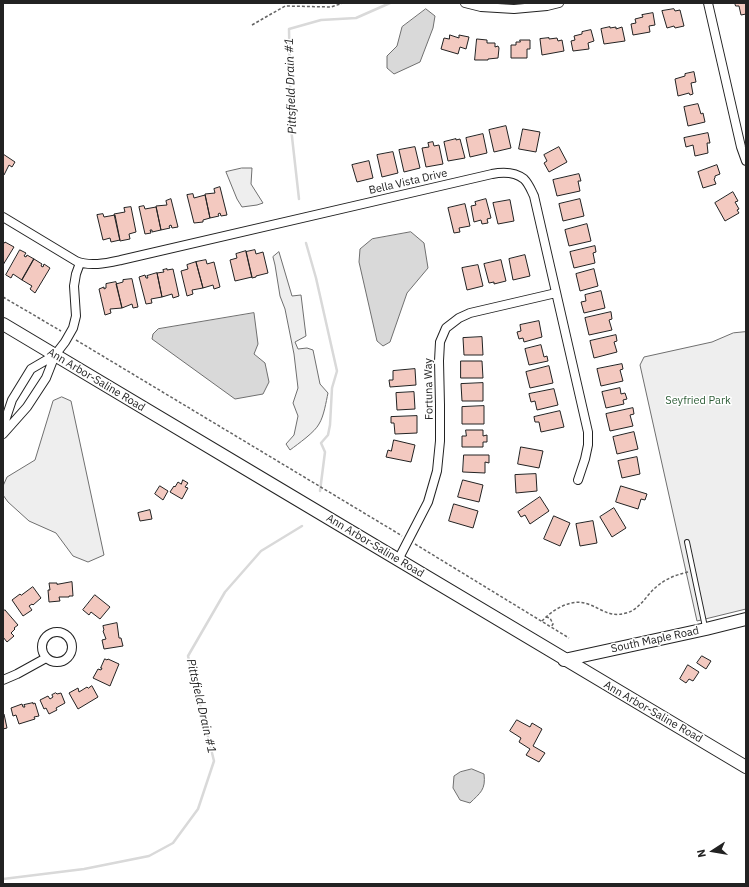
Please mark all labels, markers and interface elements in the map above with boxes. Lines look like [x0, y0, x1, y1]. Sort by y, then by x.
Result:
water label: Pittsfield Drain #1 [282, 38, 300, 134]
street label: Bella Vista Drive [367, 167, 449, 197]
street label: Ann Arbor-Saline Road [45, 346, 147, 414]
street label: Fortuna Way [422, 358, 436, 420]
park label: Seyfried Park [665, 394, 731, 408]
street label: Ann Arbor-Saline Road [324, 512, 426, 580]
street label: South Maple Road [610, 624, 700, 656]
water label: Pittsfield Drain #1 [183, 657, 219, 755]
street label: Ann Arbor-Saline Road [601, 678, 705, 746]
north arrow [693, 831, 733, 871]
text: N [694, 848, 709, 859]

